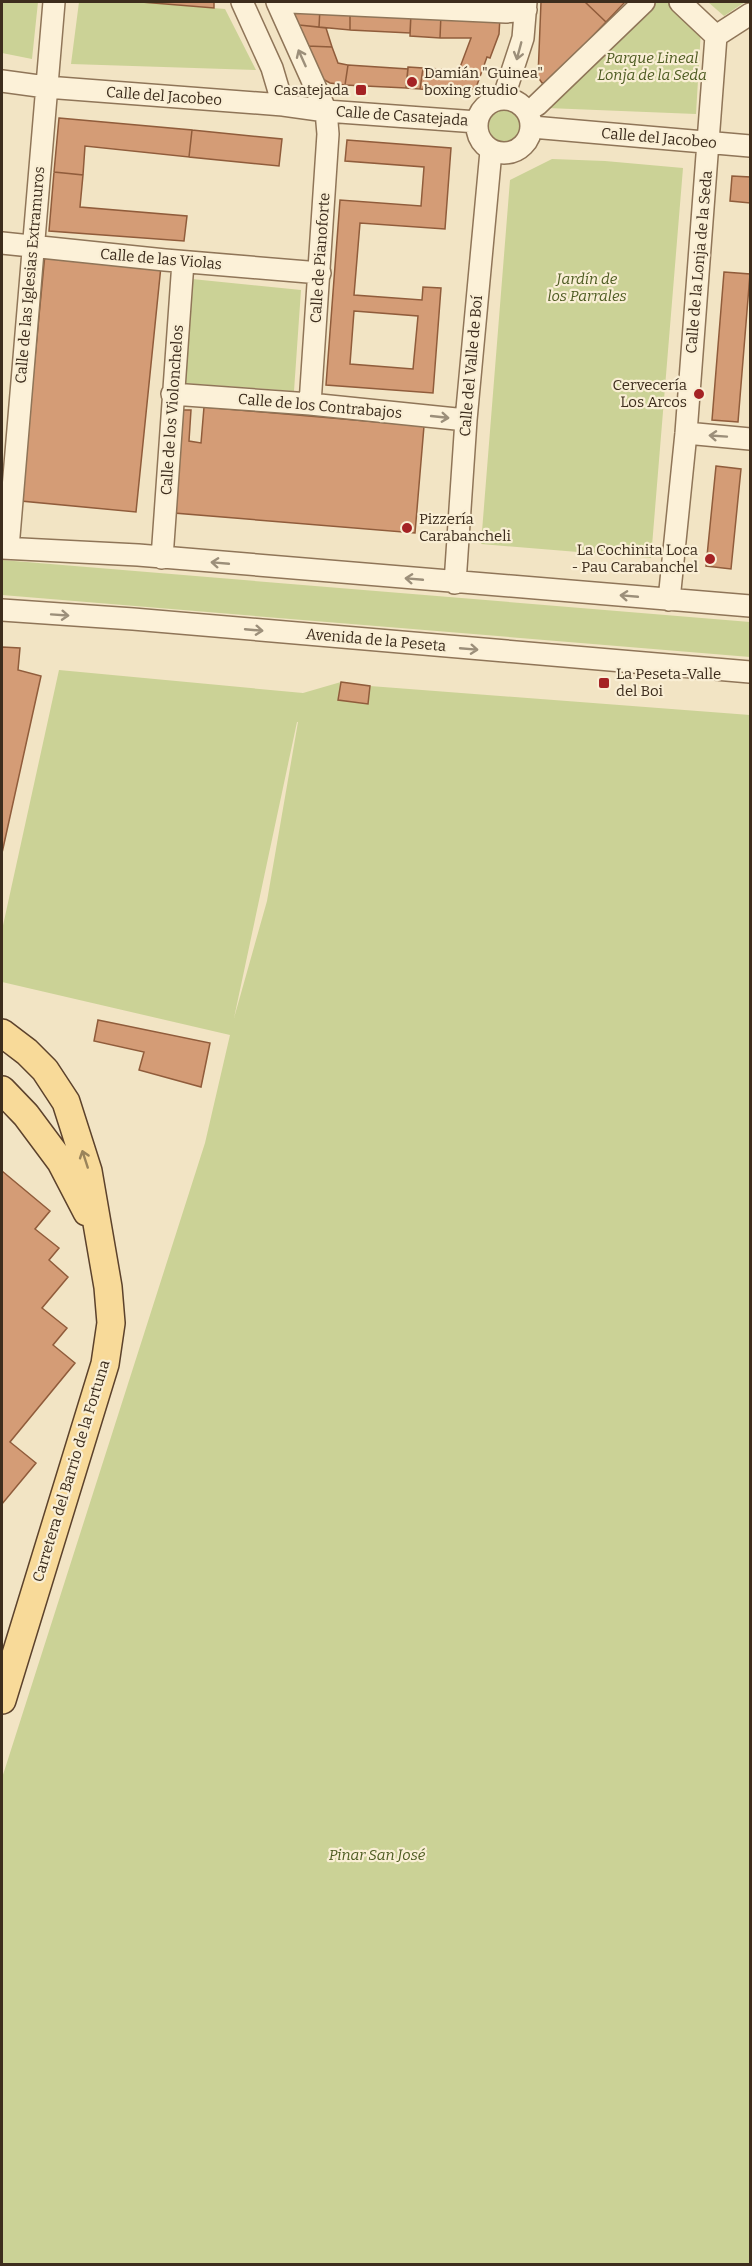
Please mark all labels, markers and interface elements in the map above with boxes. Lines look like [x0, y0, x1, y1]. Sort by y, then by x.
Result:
one-way arrow [513, 41, 525, 60]
one-way arrow [296, 49, 308, 67]
park label: Parque Lineal Lonja de la Seda [597, 49, 707, 84]
place label: Damián "Guinea" boxing studio [424, 64, 543, 99]
marker: Damián "Guinea" boxing studio [405, 75, 419, 89]
place label: Casatejada [274, 81, 349, 99]
street label: Calle del Jacobeo [105, 83, 223, 109]
marker: Casatejada [354, 83, 368, 97]
street label: Calle de Casatejada [335, 102, 469, 130]
street label: Calle del Jacobeo [600, 124, 718, 152]
street label: Calle de las Iglesias Extramuros [12, 166, 48, 384]
street label: Calle de la Lonja de la Seda [682, 170, 716, 354]
street label: Calle de Pianoforte [306, 192, 334, 324]
street label: Calle de las Violas [99, 245, 223, 273]
park label: Jardín de los Parrales [547, 270, 627, 305]
street label: Calle del Valle de Boí [456, 294, 486, 437]
street label: Calle de los Violonchelos [157, 324, 187, 496]
place label: Cervecería Los Arcos [612, 376, 687, 411]
marker: Cervecería Los Arcos [692, 387, 706, 401]
street label: Calle de los Contrabajos [237, 390, 403, 422]
one-way arrow [429, 412, 449, 423]
one-way arrow [709, 430, 729, 441]
place label: Pizzería Carabancheli [419, 510, 512, 545]
marker: Pizzería Carabancheli [400, 521, 414, 535]
place label: La Cochinita Loca - Pau Carabanchel [571, 541, 698, 576]
marker: La Cochinita Loca - Pau Carabanchel [703, 552, 717, 566]
one-way arrow [210, 557, 230, 568]
one-way arrow [405, 573, 425, 584]
one-way arrow [620, 590, 640, 601]
one-way arrow [49, 609, 69, 620]
one-way arrow [244, 625, 264, 636]
street label: Avenida de la Peseta [305, 625, 447, 655]
one-way arrow [459, 643, 479, 654]
place label: La Peseta-Valle del Boi [616, 665, 721, 700]
marker: La Peseta-Valle del Boi [597, 676, 611, 690]
one-way arrow [78, 1150, 89, 1169]
street label: Carretera del Barrio de la Fortuna [29, 1358, 113, 1584]
park label: Pinar San José [329, 1846, 426, 1864]

